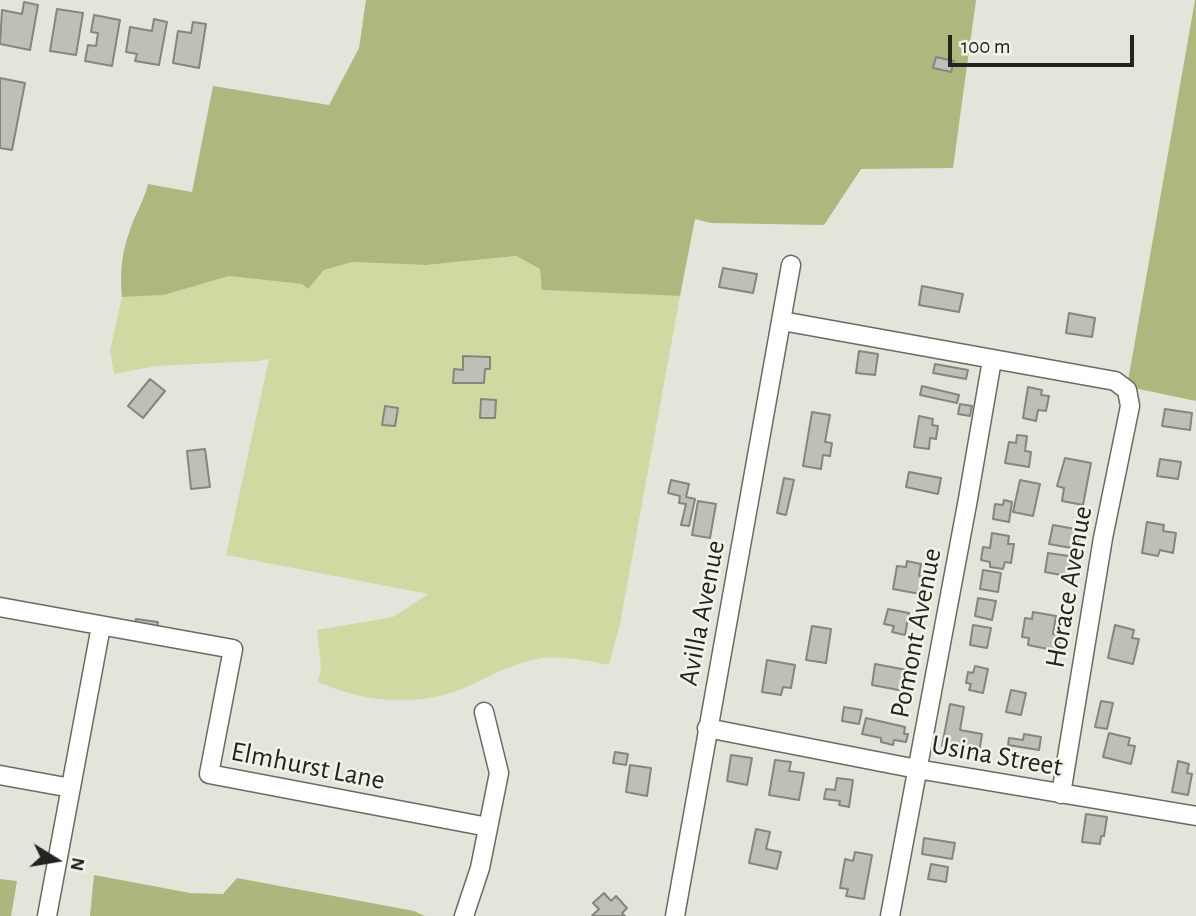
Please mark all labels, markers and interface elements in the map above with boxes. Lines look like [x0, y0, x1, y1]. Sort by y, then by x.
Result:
scale bar [951, 21, 1136, 65]
text: 100 m [961, 36, 1011, 57]
street label: Horace Avenue [1038, 503, 1100, 671]
street label: Avilla Avenue [671, 538, 733, 688]
street label: Pomont Avenue [883, 545, 949, 721]
street label: Usina Street [929, 728, 1065, 784]
street label: Elmhurst Lane [228, 735, 388, 797]
north arrow [21, 825, 91, 895]
text: N [67, 856, 88, 872]

